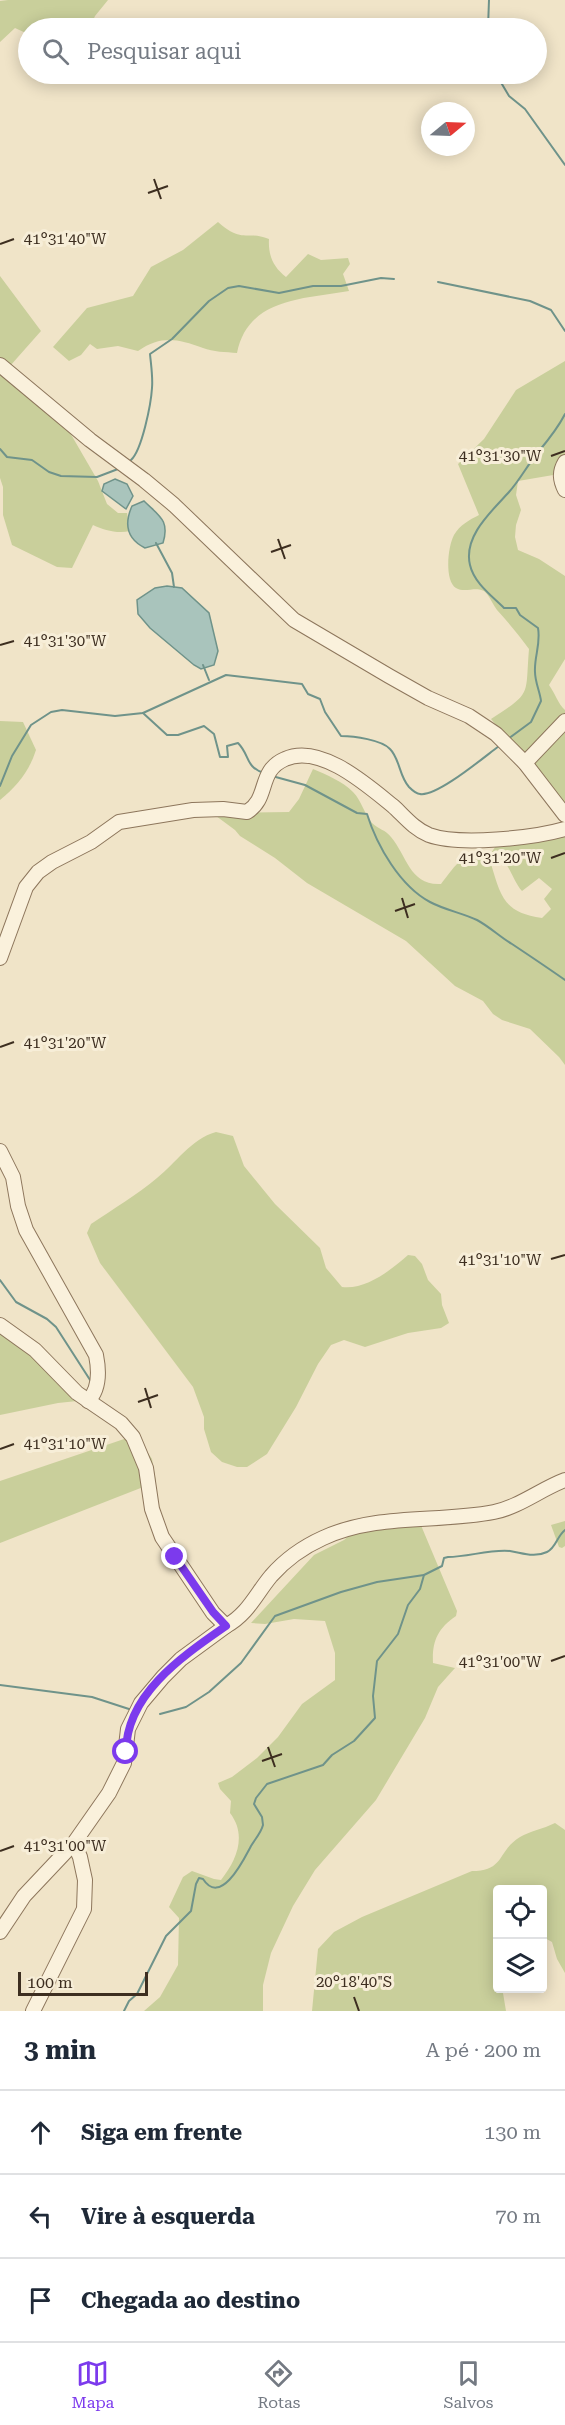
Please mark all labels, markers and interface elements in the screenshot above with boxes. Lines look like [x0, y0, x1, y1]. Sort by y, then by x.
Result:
search box [18, 18, 547, 84]
icon: search [39, 35, 72, 68]
text: Pesquisar aqui [87, 39, 241, 64]
north arrow [421, 102, 475, 156]
text: 41°31'40"W [24, 230, 107, 248]
text: 41°31'30"W [459, 447, 542, 465]
text: 41°31'30"W [24, 632, 107, 650]
text: 41°31'20"W [459, 849, 542, 867]
text: 41°31'20"W [24, 1034, 107, 1052]
text: 41°31'10"W [459, 1251, 542, 1269]
text: 41°31'10"W [24, 1435, 107, 1453]
route end [161, 1543, 187, 1569]
text: 41°31'00"W [459, 1653, 542, 1671]
route start [112, 1738, 138, 1764]
text: 41°31'00"W [24, 1837, 107, 1855]
map controls [493, 1885, 547, 1993]
button: locate [493, 1885, 547, 1939]
button: layers [493, 1939, 547, 1993]
scale bar [18, 1969, 148, 1996]
text: 100 m [27, 1973, 73, 1992]
text: 20°18'40"S [316, 1973, 392, 1991]
text: 3 min [24, 2035, 96, 2065]
text: A pé · 200 m [426, 2038, 541, 2062]
icon: ahead [24, 2116, 57, 2149]
text: Siga em frente [81, 2120, 242, 2145]
text: 130 m [484, 2120, 541, 2144]
icon: left [24, 2200, 57, 2233]
text: Vire à esquerda [81, 2204, 255, 2229]
text: 70 m [495, 2204, 541, 2228]
icon: arrive [24, 2284, 57, 2317]
text: Chegada ao destino [81, 2288, 300, 2313]
tab: Mapa [72, 2357, 114, 2412]
tab: Rotas [257, 2357, 300, 2412]
tab: Salvos [443, 2357, 493, 2412]

